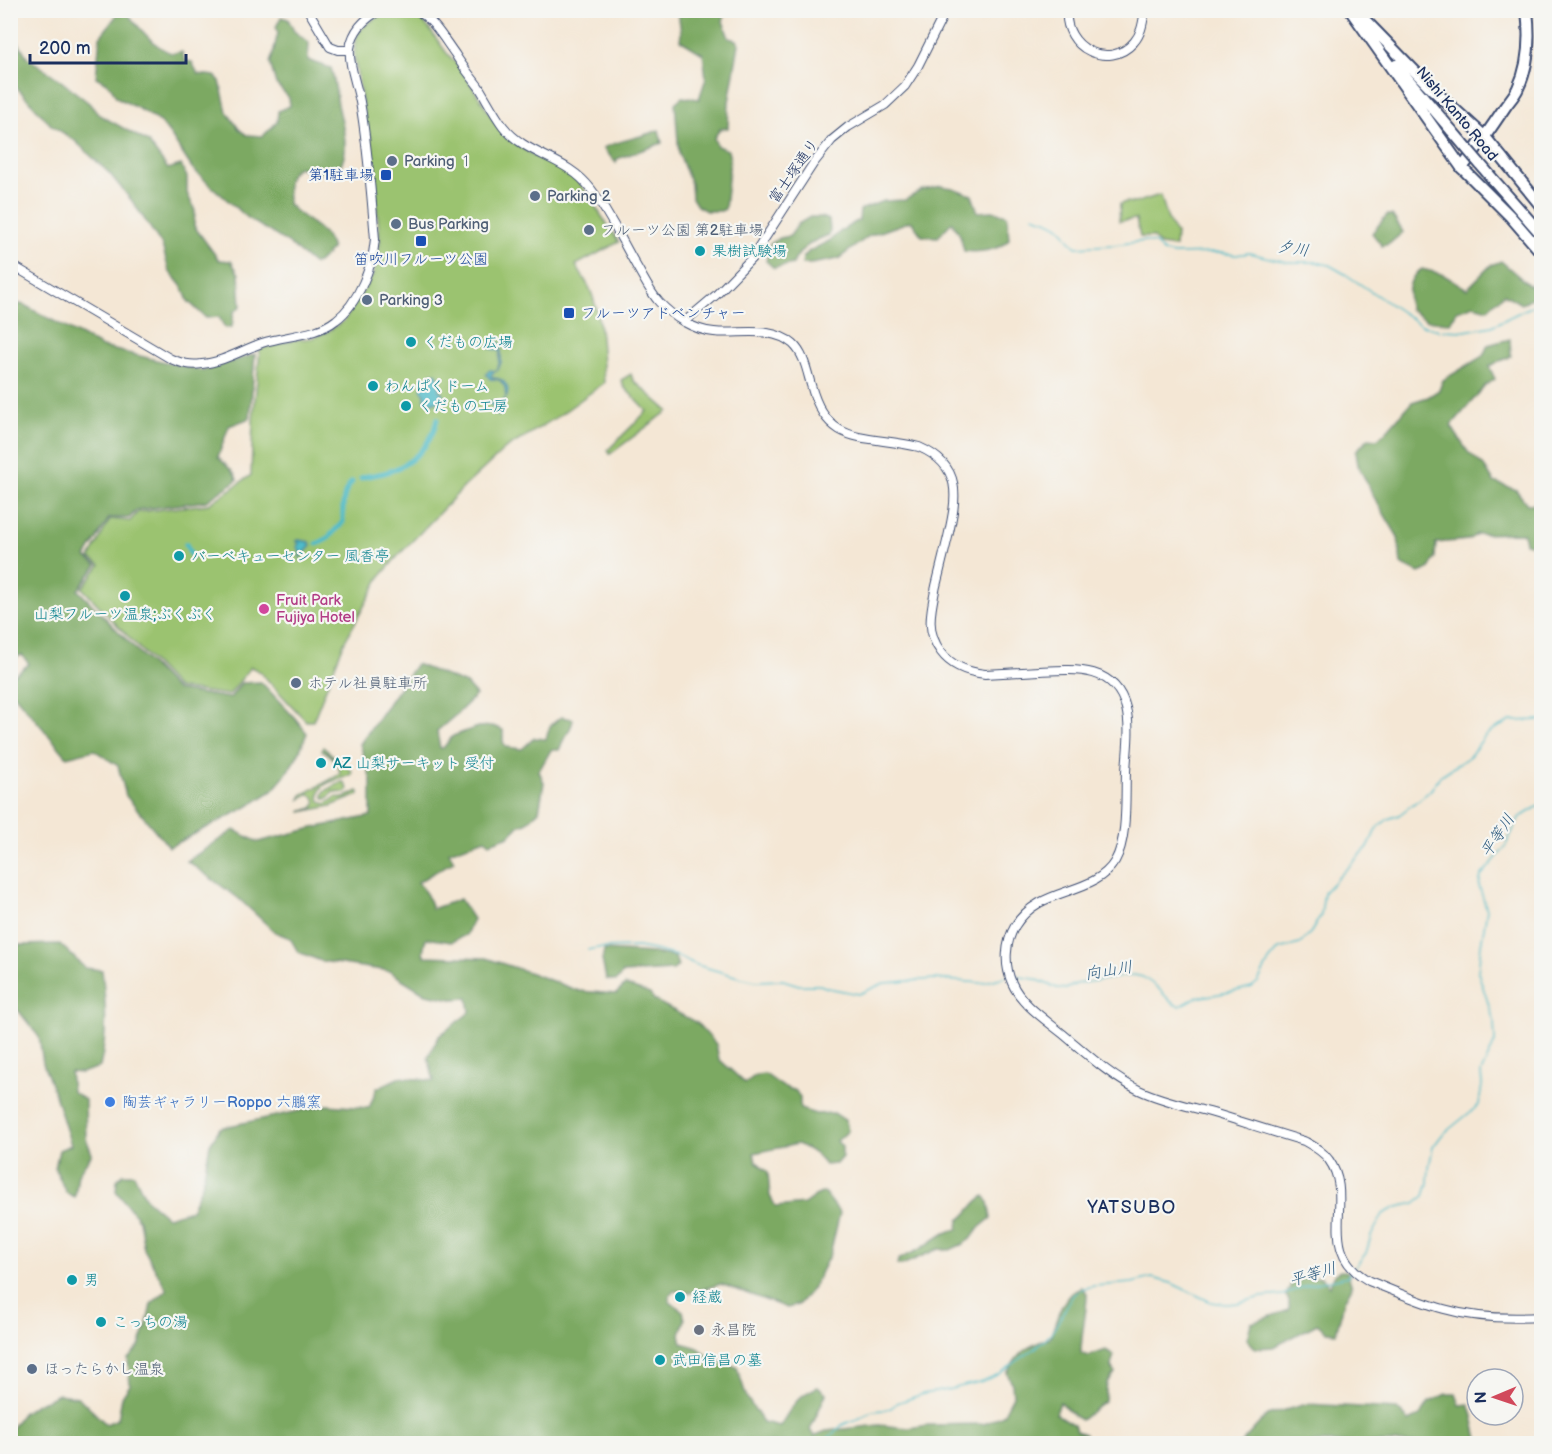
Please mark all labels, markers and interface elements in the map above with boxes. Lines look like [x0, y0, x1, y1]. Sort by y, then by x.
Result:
scale bar [30, 27, 186, 65]
text: 200 m [39, 38, 91, 59]
street label: Nishi Kanto Road [1412, 63, 1502, 165]
street label: 富士塚通り [765, 135, 823, 207]
place label: Parking １ [404, 152, 474, 171]
marker: Parking １ [385, 154, 399, 168]
place label: 第1駐車場 [308, 166, 374, 185]
marker: 第1駐車場 [379, 168, 393, 182]
place label: Parking 2 [547, 187, 611, 206]
marker: Parking 2 [528, 189, 542, 203]
place label: Bus Parking [408, 215, 489, 234]
marker: Bus Parking [389, 217, 403, 231]
place label: フルーツ公園 第2駐車場 [601, 221, 764, 240]
marker: フルーツ公園 第2駐車場 [582, 223, 596, 237]
marker: 笛吹川フルーツ公園 [414, 234, 428, 248]
water label: 夕川 [1276, 237, 1310, 261]
place label: 果樹試験場 [712, 242, 787, 261]
marker: 果樹試験場 [693, 244, 707, 258]
place label: 笛吹川フルーツ公園 [354, 250, 488, 269]
place label: Parking 3 [379, 291, 443, 310]
marker: Parking 3 [360, 293, 374, 307]
place label: フルーツアドベンチャー [581, 304, 746, 323]
marker: フルーツアドベンチャー [562, 306, 576, 320]
place label: くだもの広場 [423, 333, 513, 352]
marker: くだもの広場 [404, 335, 418, 349]
place label: わんぱくドーム [385, 377, 489, 396]
marker: わんぱくドーム [366, 379, 380, 393]
place label: くだもの工房 [418, 397, 508, 416]
marker: くだもの工房 [399, 399, 413, 413]
place label: バーベキューセンター 風香亭 [191, 547, 389, 566]
marker: バーベキューセンター 風香亭 [172, 549, 186, 563]
marker: 山梨フルーツ温泉;ぷくぷく [118, 589, 132, 603]
place label: Fruit Park Fujiya Hotel [276, 591, 355, 627]
marker: Fruit Park Fujiya Hotel [257, 602, 271, 616]
place label: 山梨フルーツ温泉;ぷくぷく [34, 605, 216, 624]
place label: ホテル社員駐車所 [308, 674, 427, 693]
marker: ホテル社員駐車所 [289, 676, 303, 690]
place label: AZ 山梨サーキット 受付 [333, 754, 494, 773]
marker: AZ 山梨サーキット 受付 [314, 756, 328, 770]
water label: 平等川 [1477, 811, 1519, 861]
water label: 向山川 [1084, 958, 1134, 984]
place label: 陶芸ギャラリーRoppo 六鵬窯 [122, 1093, 321, 1112]
marker: 陶芸ギャラリーRoppo 六鵬窯 [103, 1095, 117, 1109]
district label: YATSUBO [1086, 1197, 1177, 1218]
water label: 平等川 [1287, 1259, 1339, 1291]
place label: 男 [84, 1271, 99, 1290]
marker: 男 [65, 1273, 79, 1287]
place label: 経蔵 [692, 1288, 722, 1307]
marker: 経蔵 [673, 1290, 687, 1304]
place label: こっちの湯 [113, 1313, 188, 1332]
marker: こっちの湯 [94, 1315, 108, 1329]
place label: 永昌院 [711, 1321, 756, 1340]
marker: 永昌院 [692, 1323, 706, 1337]
place label: 武田信昌の墓 [672, 1351, 762, 1370]
marker: 武田信昌の墓 [653, 1353, 667, 1367]
place label: ほったらかし温泉 [44, 1360, 164, 1379]
marker: ほったらかし温泉 [25, 1362, 39, 1376]
north arrow [1465, 1367, 1525, 1427]
text: N [1472, 1391, 1491, 1404]

